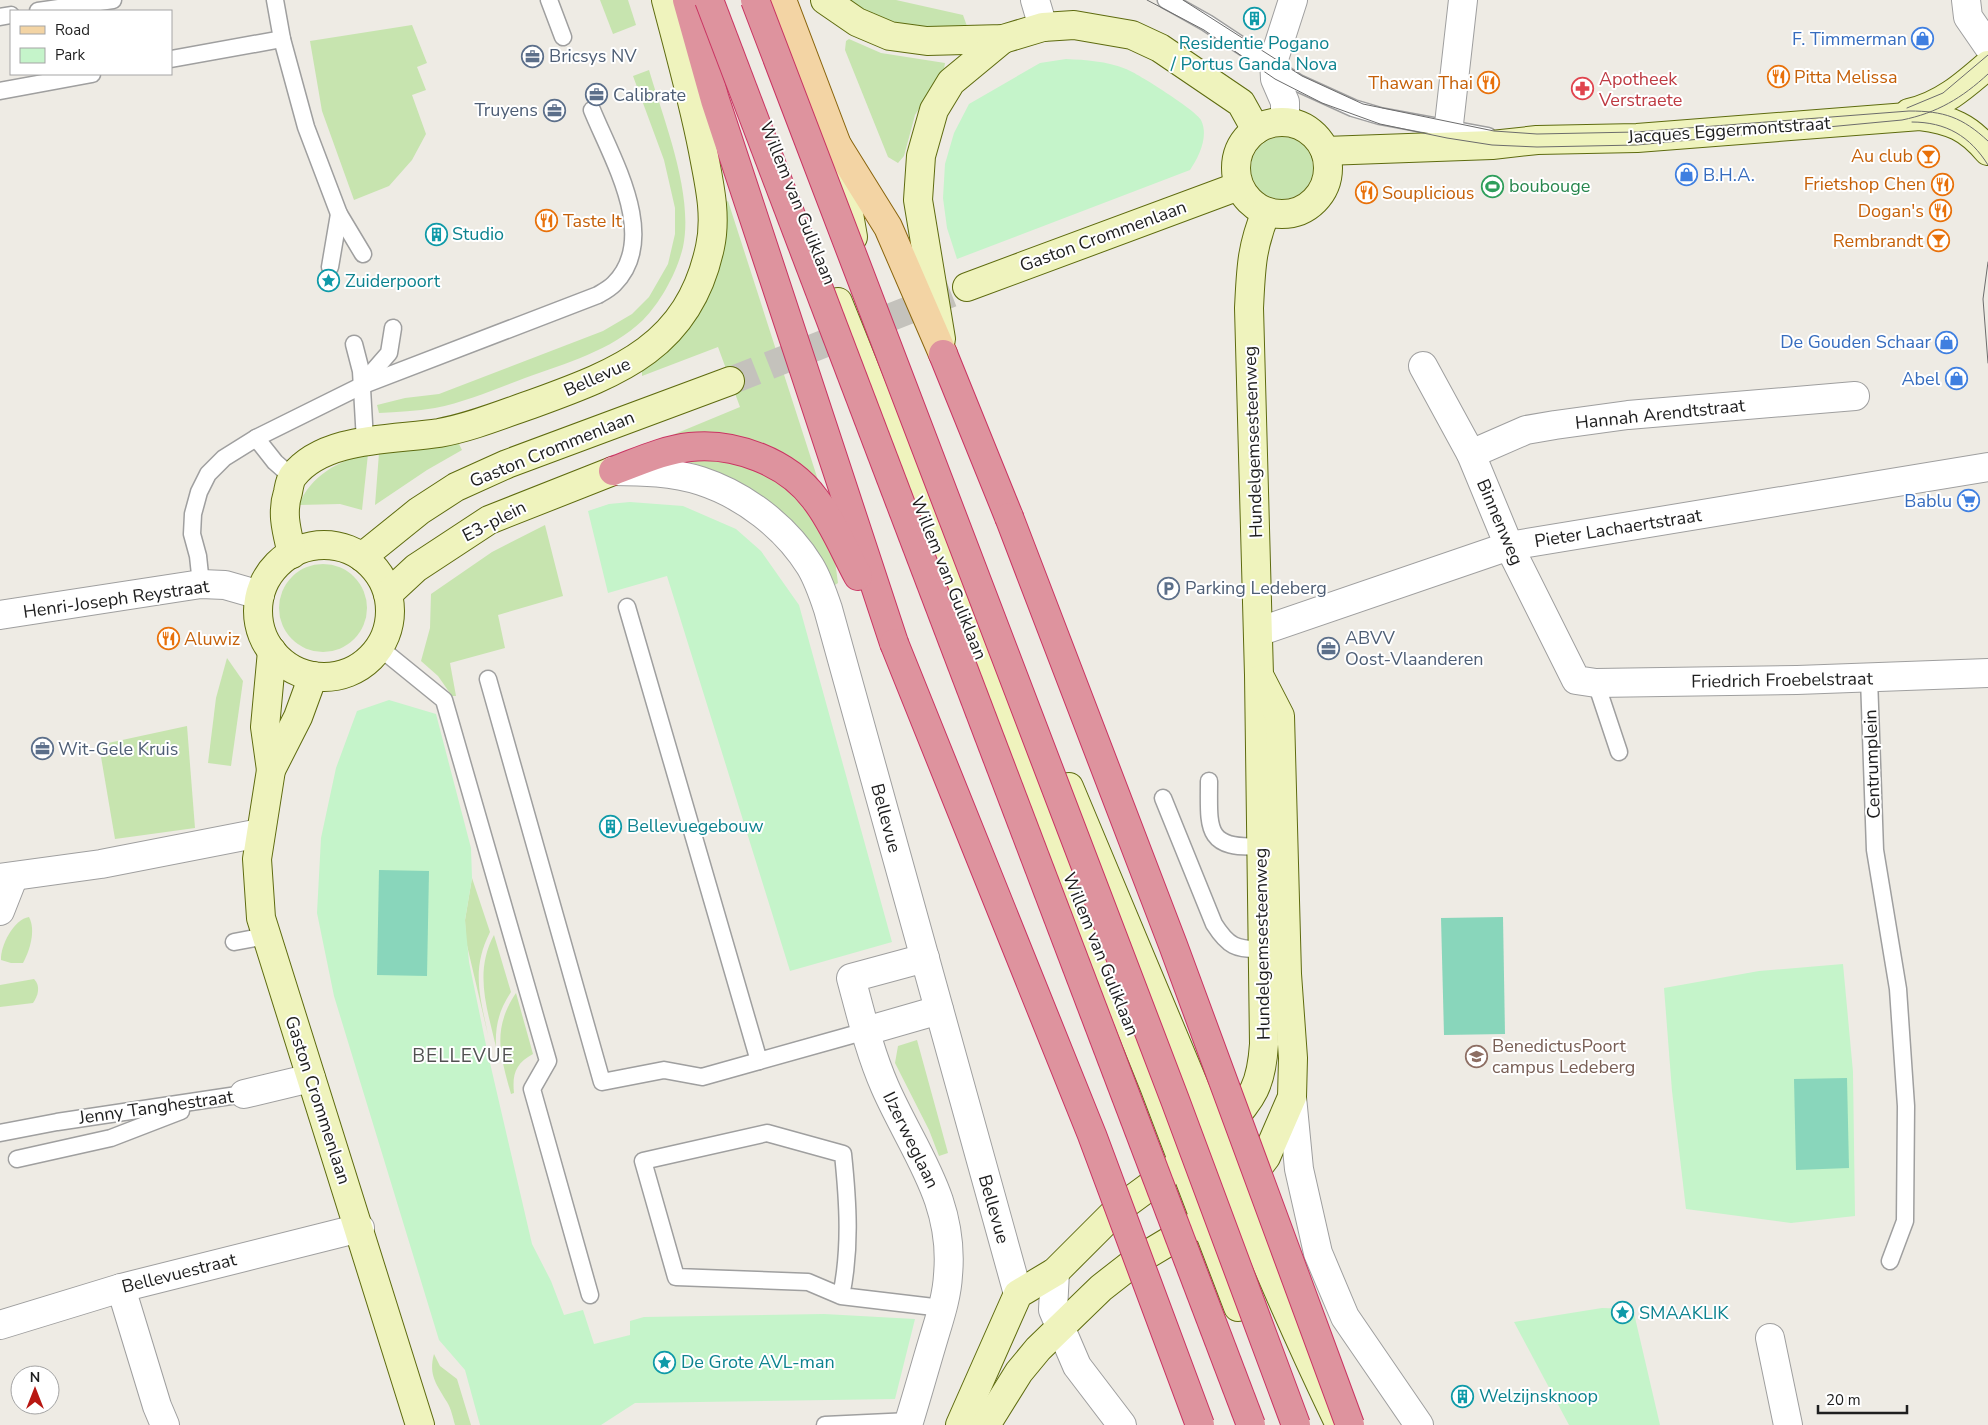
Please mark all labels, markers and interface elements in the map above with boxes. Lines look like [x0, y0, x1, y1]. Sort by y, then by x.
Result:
building icon: Residentie Pogano / Portus Ganda Nova [1242, 6, 1266, 30]
legend [10, 10, 172, 75]
text: Road [55, 20, 90, 40]
place label: F. Timmerman [1792, 27, 1907, 51]
shop icon: F. Timmerman [1911, 27, 1935, 51]
place label: Residentie Pogano / Portus Ganda Nova [1170, 31, 1337, 76]
office icon: Bricsys NV [521, 44, 545, 68]
place label: Bricsys NV [549, 44, 637, 68]
text: Park [55, 45, 85, 65]
restaurant icon: Pitta Melissa [1766, 65, 1790, 89]
place label: Pitta Melissa [1794, 65, 1897, 89]
place label: Apotheek Verstraete [1598, 67, 1682, 112]
place label: Thawan Thai [1368, 71, 1473, 95]
restaurant icon: Thawan Thai [1477, 71, 1501, 95]
pharmacy icon: Apotheek Verstraete [1571, 77, 1595, 101]
office icon: Calibrate [585, 83, 609, 107]
place label: Calibrate [613, 83, 686, 107]
place label: Truyens [474, 98, 538, 122]
office icon: Truyens [542, 98, 566, 122]
street label: Jacques Eggermontstraat [1626, 111, 1832, 149]
street label: Willem van Guliklaan [754, 118, 842, 288]
place label: Au club [1851, 144, 1913, 168]
bar icon: Au club [1917, 144, 1941, 168]
shop icon: B.H.A. [1675, 163, 1699, 187]
place label: B.H.A. [1703, 163, 1755, 187]
place label: Frietshop Chen [1804, 172, 1926, 196]
restaurant icon: Frietshop Chen [1930, 172, 1954, 196]
sports icon: boubouge [1481, 174, 1505, 198]
place label: boubouge [1509, 174, 1590, 198]
restaurant icon: Souplicious [1354, 181, 1378, 205]
place label: Souplicious [1382, 181, 1474, 205]
street label: Gaston Crommenlaan [1016, 195, 1190, 277]
place label: Dogan's [1858, 199, 1924, 223]
restaurant icon: Dogan's [1928, 199, 1952, 223]
restaurant icon: Taste It [535, 209, 559, 233]
place label: Taste It [563, 209, 623, 233]
building icon: Studio [424, 222, 448, 246]
place label: Studio [452, 222, 504, 246]
place label: Rembrandt [1833, 229, 1924, 253]
bar icon: Rembrandt [1927, 229, 1951, 253]
place icon: Zuiderpoort [317, 269, 341, 293]
place label: Zuiderpoort [345, 269, 441, 293]
place label: De Gouden Schaar [1780, 330, 1932, 354]
shop icon: De Gouden Schaar [1935, 330, 1959, 354]
street label: Hundelgemsesteenweg [1238, 345, 1268, 539]
street label: Bellevue [560, 352, 634, 402]
place label: Abel [1901, 367, 1941, 391]
shop icon: Abel [1944, 367, 1968, 391]
street label: Hannah Arendtstraat [1574, 393, 1747, 435]
street label: Gaston Crommenlaan [466, 405, 638, 493]
street label: Binnenweg [1471, 475, 1529, 569]
place label: Bablu [1904, 489, 1952, 513]
supermarket icon: Bablu [1956, 489, 1980, 513]
street label: Willem van Guliklaan [905, 493, 993, 663]
street label: E3-plein [458, 495, 530, 547]
street label: Pieter Lachaertstraat [1533, 503, 1704, 553]
street label: Henri-Joseph Reystraat [21, 574, 211, 624]
parking icon: Parking Ledeberg [1157, 576, 1181, 600]
place label: Parking Ledeberg [1185, 576, 1327, 600]
place label: ABVV Oost-Vlaanderen [1345, 626, 1484, 671]
restaurant icon: Aluwiz [156, 627, 180, 651]
place label: Aluwiz [184, 627, 240, 651]
office icon: ABVV Oost-Vlaanderen [1317, 636, 1341, 660]
street label: Friedrich Froebelstraat [1691, 666, 1874, 694]
street label: Centrumplein [1858, 709, 1886, 819]
office icon: Wit-Gele Kruis [30, 737, 54, 761]
place label: Wit-Gele Kruis [58, 737, 178, 761]
street label: Bellevue [865, 781, 907, 855]
building icon: Bellevuegebouw [599, 814, 623, 838]
place label: Bellevuegebouw [627, 814, 764, 838]
street label: Hundelgemsesteenweg [1248, 848, 1276, 1040]
street label: Willem van Guliklaan [1057, 869, 1145, 1039]
street label: Gaston Crommenlaan [279, 1013, 357, 1187]
place label: BenedictusPoort campus Ledeberg [1492, 1034, 1635, 1079]
district label: BELLEVUE [412, 1043, 514, 1069]
school or university icon: BenedictusPoort campus Ledeberg [1464, 1044, 1488, 1068]
street label: Jenny Tanghestraat [76, 1084, 236, 1130]
street label: IJzerweglaan [877, 1088, 945, 1192]
street label: Bellevue [973, 1172, 1015, 1246]
street label: Bellevuestraat [119, 1247, 239, 1299]
place icon: SMAAKLIK [1611, 1301, 1635, 1325]
place label: SMAAKLIK [1639, 1301, 1729, 1325]
place icon: De Grote AVL-man [653, 1350, 677, 1374]
place label: De Grote AVL-man [681, 1350, 835, 1374]
north arrow [10, 1365, 60, 1415]
text: N [30, 1368, 40, 1387]
scale bar [1818, 1382, 1907, 1414]
building icon: Welzijnsknoop [1451, 1384, 1475, 1408]
place label: Welzijnsknoop [1479, 1384, 1598, 1408]
text: 20 m [1826, 1390, 1861, 1410]

